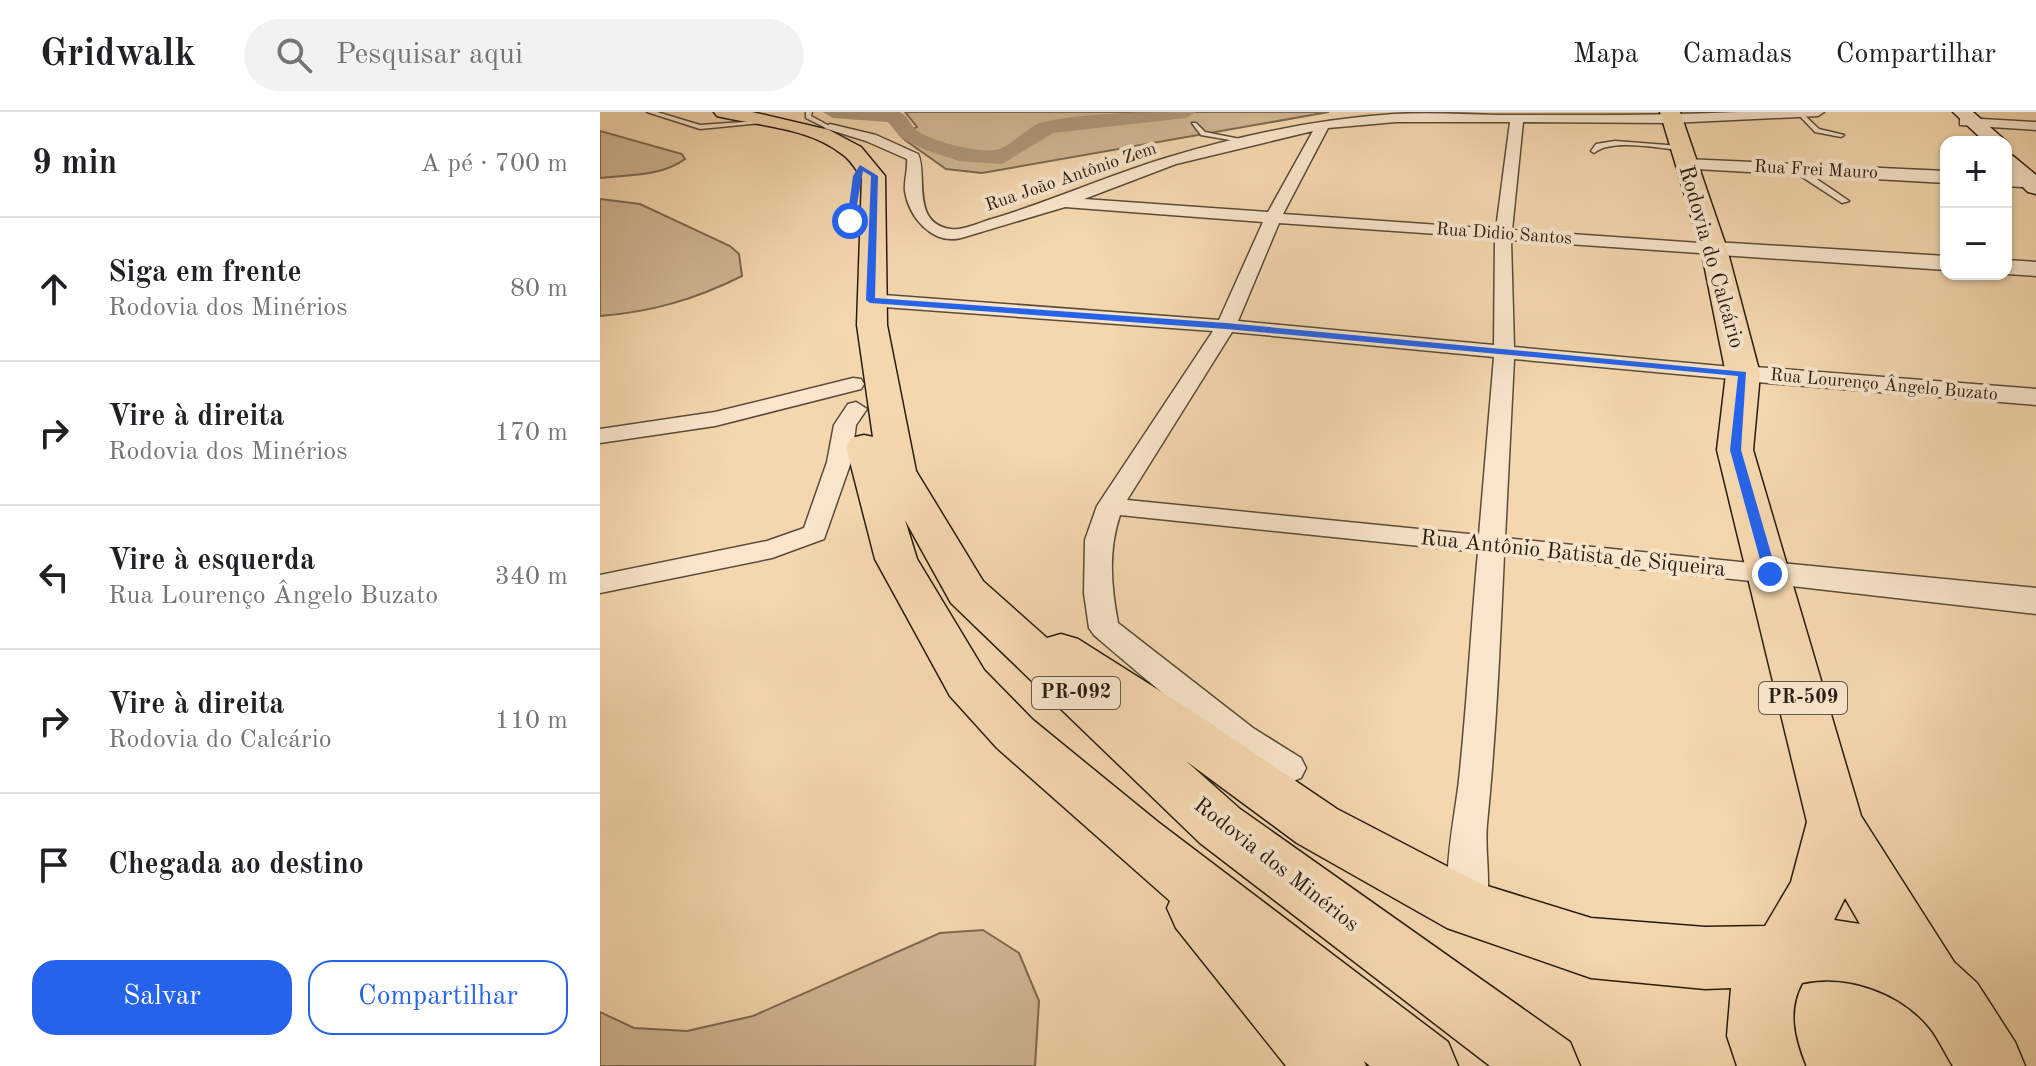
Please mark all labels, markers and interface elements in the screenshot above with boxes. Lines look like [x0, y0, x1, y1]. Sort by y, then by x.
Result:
search box [244, 19, 804, 91]
icon: search [272, 33, 316, 77]
text: Gridwalk [40, 36, 196, 74]
text: Pesquisar aqui [336, 40, 523, 70]
text: Mapa [1573, 41, 1639, 69]
text: Camadas [1683, 41, 1792, 69]
text: Compartilhar [1836, 41, 1996, 69]
map controls [1940, 136, 2012, 280]
button: + [1940, 136, 2012, 208]
street label: Rua João Antônio Zem [983, 139, 1159, 215]
text: 9 min [32, 147, 117, 181]
text: A pé · 700 m [420, 151, 568, 177]
street label: Rua Frei Mauro [1754, 158, 1878, 182]
street label: Rodovia do Calcário [1674, 163, 1748, 351]
route start [832, 203, 868, 239]
button: − [1940, 208, 2012, 280]
street label: Rua Didio Santos [1435, 220, 1573, 248]
text: Siga em frente [108, 258, 302, 288]
icon: ahead [32, 267, 76, 311]
text: 80 m [510, 276, 568, 302]
text: Rodovia dos Minérios [108, 295, 348, 321]
street label: Rua Lourenço Ângelo Buzato [1769, 362, 1999, 404]
text: Vire à direita [108, 402, 285, 432]
icon: right [32, 411, 76, 455]
text: 170 m [495, 420, 568, 446]
text: Rodovia dos Minérios [108, 439, 348, 465]
street label: Rua Antônio Batista de Siqueira [1419, 527, 1727, 581]
text: Vire à esquerda [108, 546, 315, 576]
icon: left [32, 555, 76, 599]
route end [1752, 556, 1788, 592]
text: 340 m [495, 564, 568, 590]
text: Rua Lourenço Ângelo Buzato [108, 583, 438, 609]
road number: PR-092 [1032, 677, 1120, 709]
road number: PR-509 [1759, 682, 1847, 714]
text: Vire à direita [108, 690, 285, 720]
icon: right [32, 699, 76, 743]
text: 110 m [495, 708, 568, 734]
text: Rodovia do Calcário [108, 727, 332, 753]
street label: Rodovia dos Minérios [1189, 794, 1363, 936]
icon: arrive [32, 843, 76, 887]
text: Chegada ao destino [108, 850, 364, 880]
button: Salvar [32, 960, 292, 1035]
button: Compartilhar [308, 960, 568, 1035]

